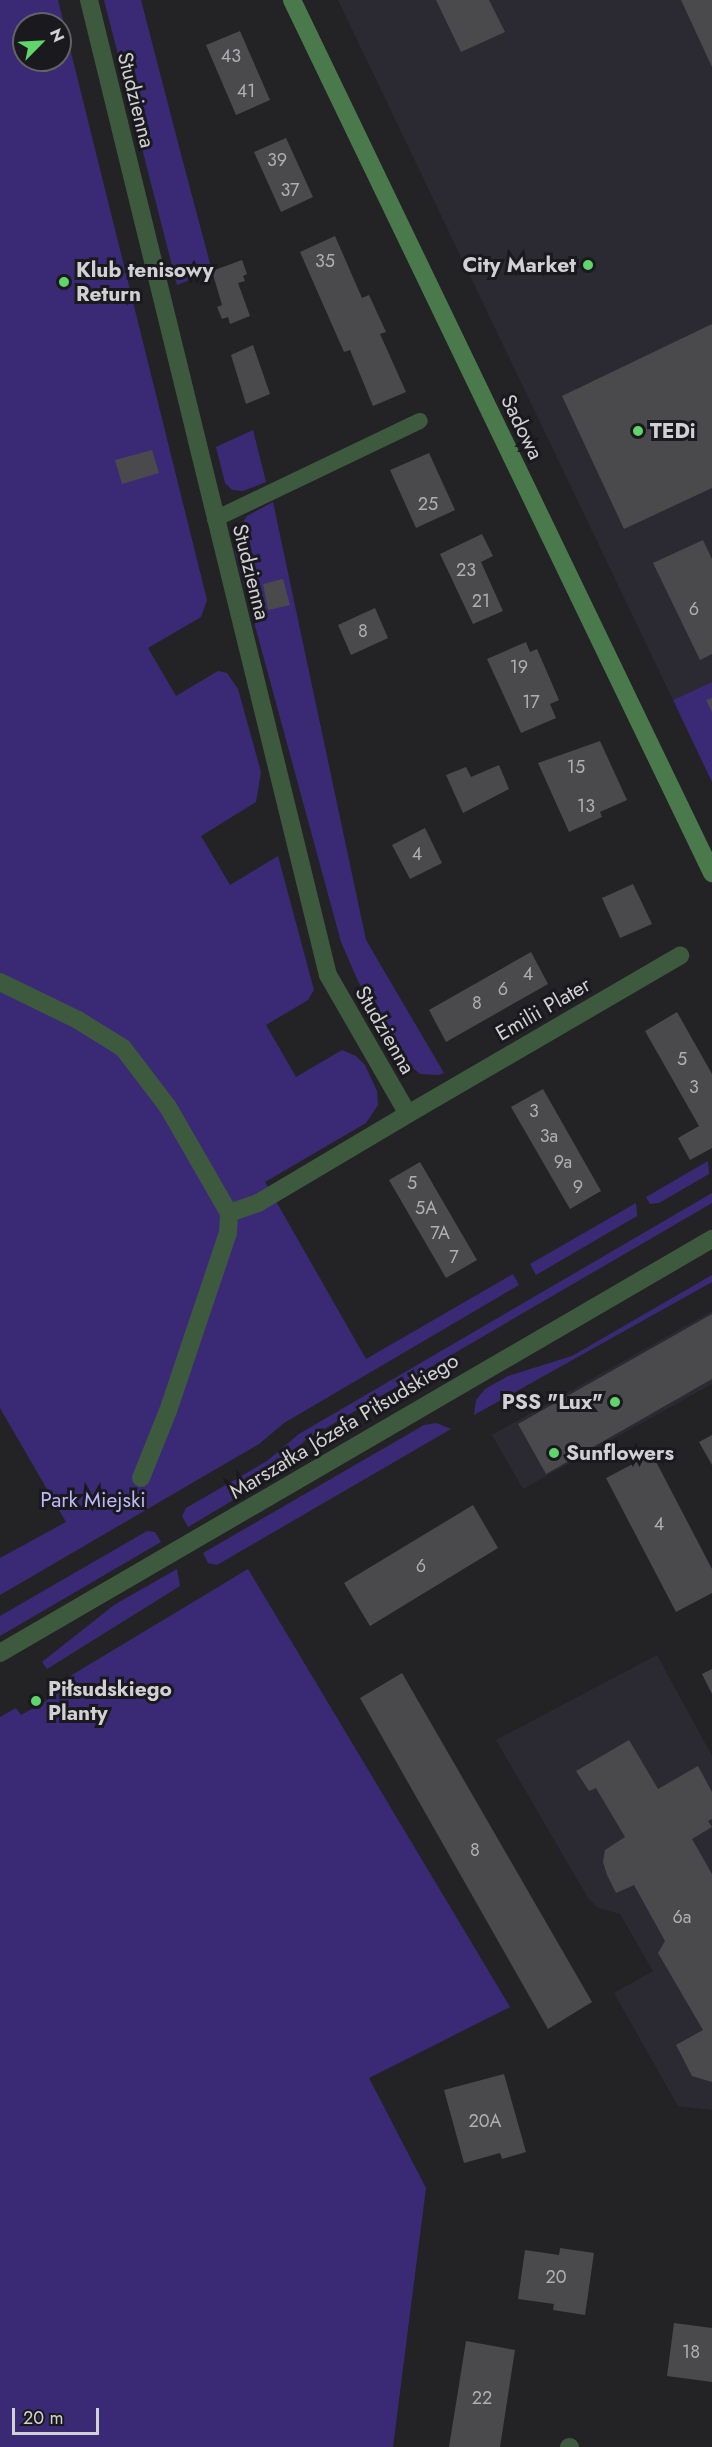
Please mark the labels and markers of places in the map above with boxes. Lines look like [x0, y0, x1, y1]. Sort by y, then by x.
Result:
place label: City Market [462, 252, 576, 278]
place label: Klub tenisowy Return [76, 257, 213, 307]
marker: City Market [581, 258, 595, 272]
marker: Klub tenisowy Return [57, 275, 71, 289]
place label: TEDi [650, 418, 696, 444]
marker: TEDi [631, 424, 645, 438]
place label: PSS "Lux" [502, 1389, 603, 1415]
marker: PSS "Lux" [608, 1395, 622, 1409]
place label: Sunflowers [566, 1440, 674, 1466]
marker: Sunflowers [547, 1446, 561, 1460]
place label: Piłsudskiego Planty [48, 1676, 172, 1726]
marker: Piłsudskiego Planty [29, 1694, 43, 1708]

